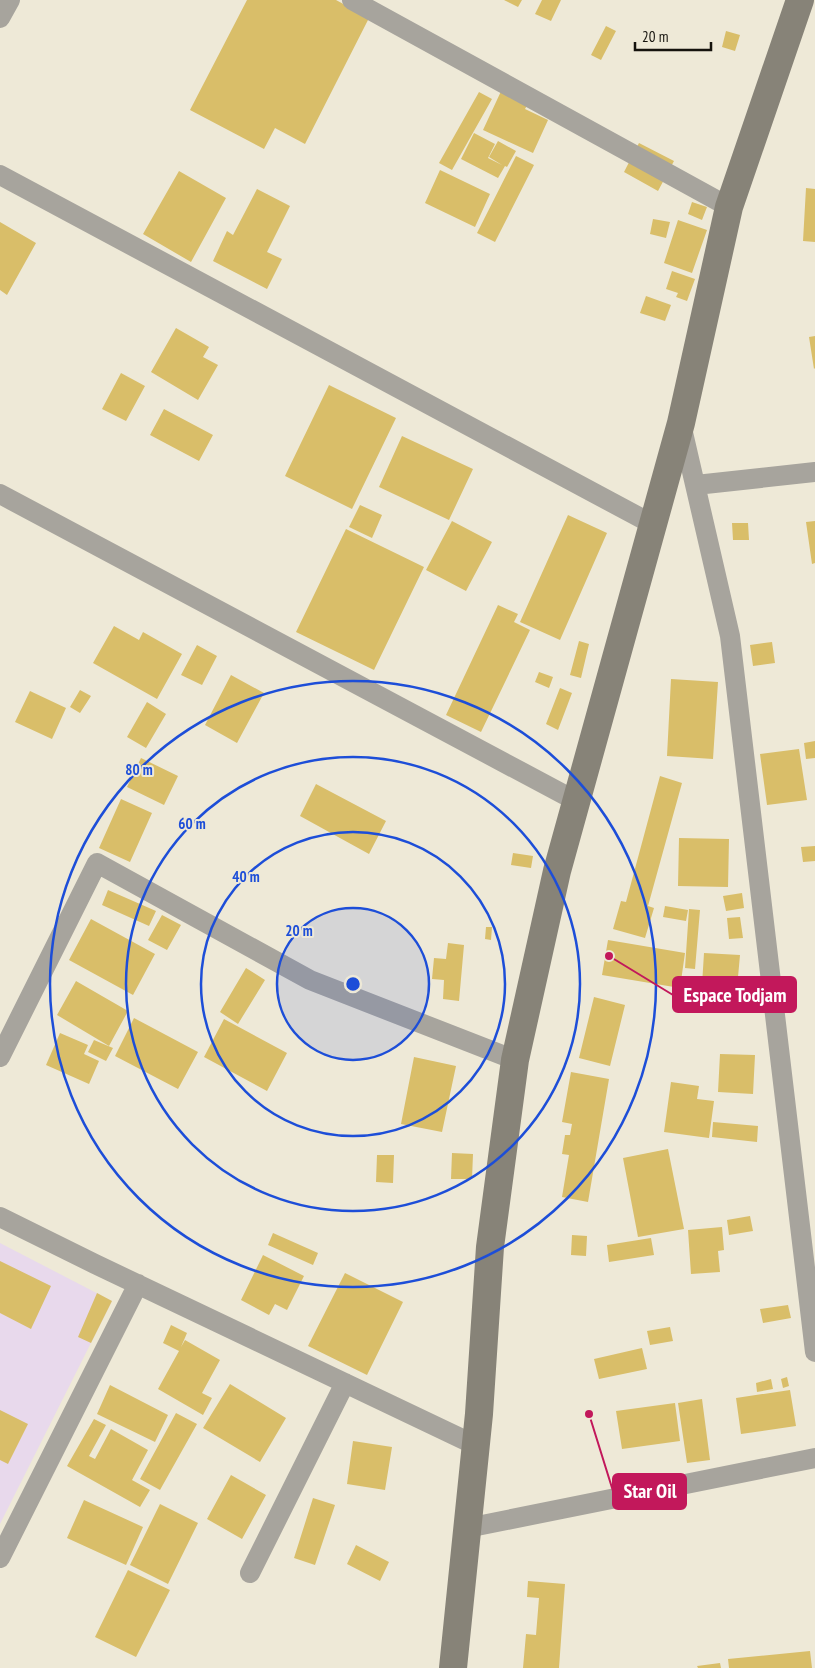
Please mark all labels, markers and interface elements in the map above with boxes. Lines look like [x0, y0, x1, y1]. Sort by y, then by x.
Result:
scale bar [635, 20, 711, 52]
text: 20 m [642, 27, 668, 46]
text: 80 m [125, 760, 153, 779]
text: 60 m [178, 814, 206, 833]
text: 40 m [232, 867, 260, 886]
text: 20 m [285, 921, 313, 940]
centre of rings [344, 975, 362, 993]
callout: Espace Todjam [673, 977, 796, 1012]
text: Espace Todjam [684, 982, 786, 1008]
callout: Star Oil [613, 1474, 686, 1509]
text: Star Oil [624, 1478, 677, 1504]

